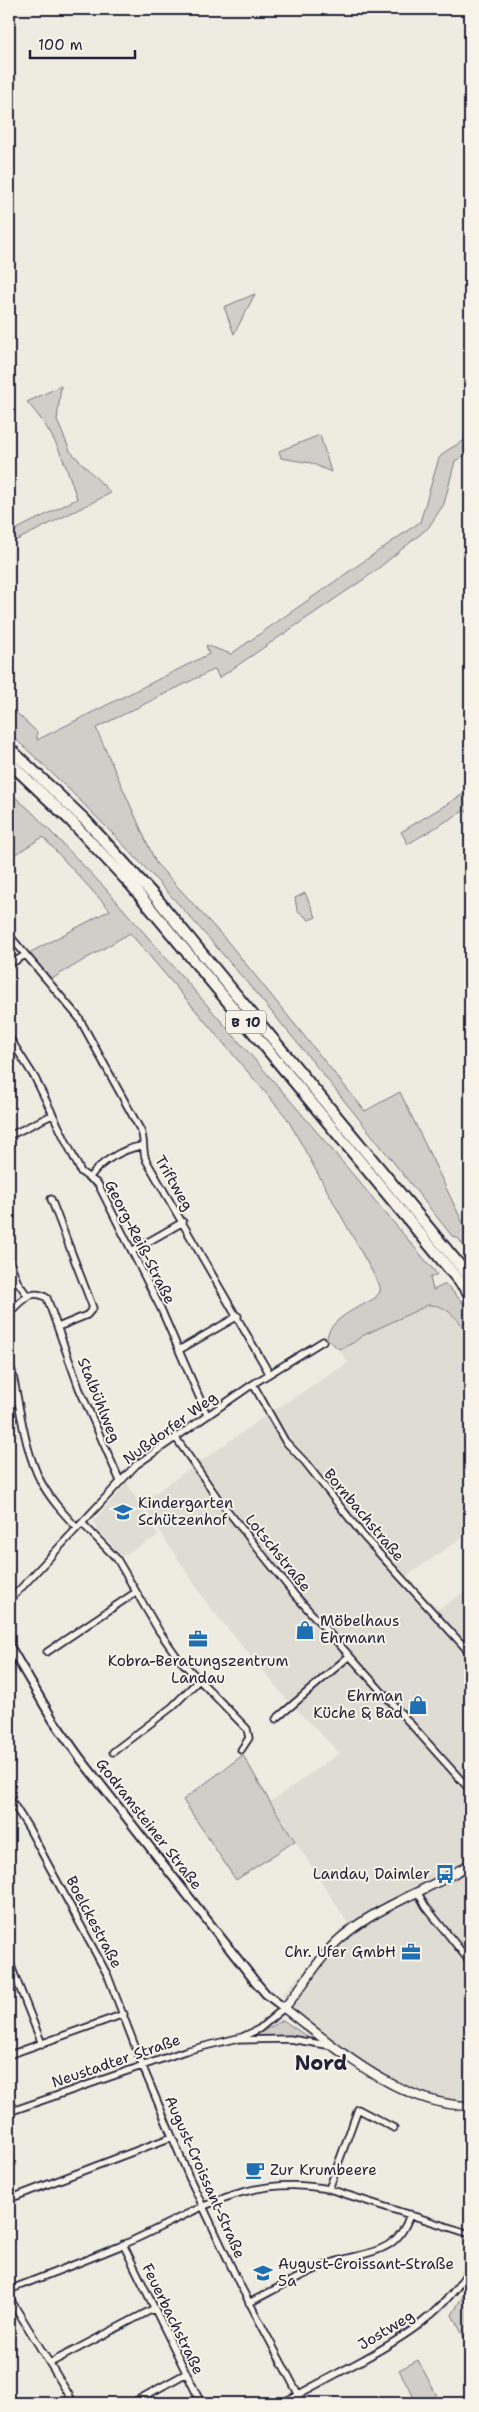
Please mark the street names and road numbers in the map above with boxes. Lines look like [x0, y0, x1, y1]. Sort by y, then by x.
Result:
road number: B 10 [226, 1010, 266, 1034]
street label: Triftweg [150, 1152, 198, 1214]
street label: Georg-Reiß-Straße [100, 1177, 180, 1307]
street label: Stalbühlweg [73, 1355, 125, 1445]
street label: Nußdorfer Weg [119, 1387, 221, 1469]
street label: Bornbachstraße [319, 1464, 409, 1566]
street label: Lotschstraße [241, 1510, 315, 1596]
street label: Godramsteiner Straße [91, 1754, 207, 1894]
street label: Boelckestraße [61, 1872, 127, 1972]
street label: Neustadter Straße [49, 2030, 183, 2092]
street label: August-Croissant-Straße [160, 2093, 250, 2261]
street label: Feuerbachstraße [137, 2260, 209, 2378]
street label: Jostweg [354, 2306, 418, 2354]

